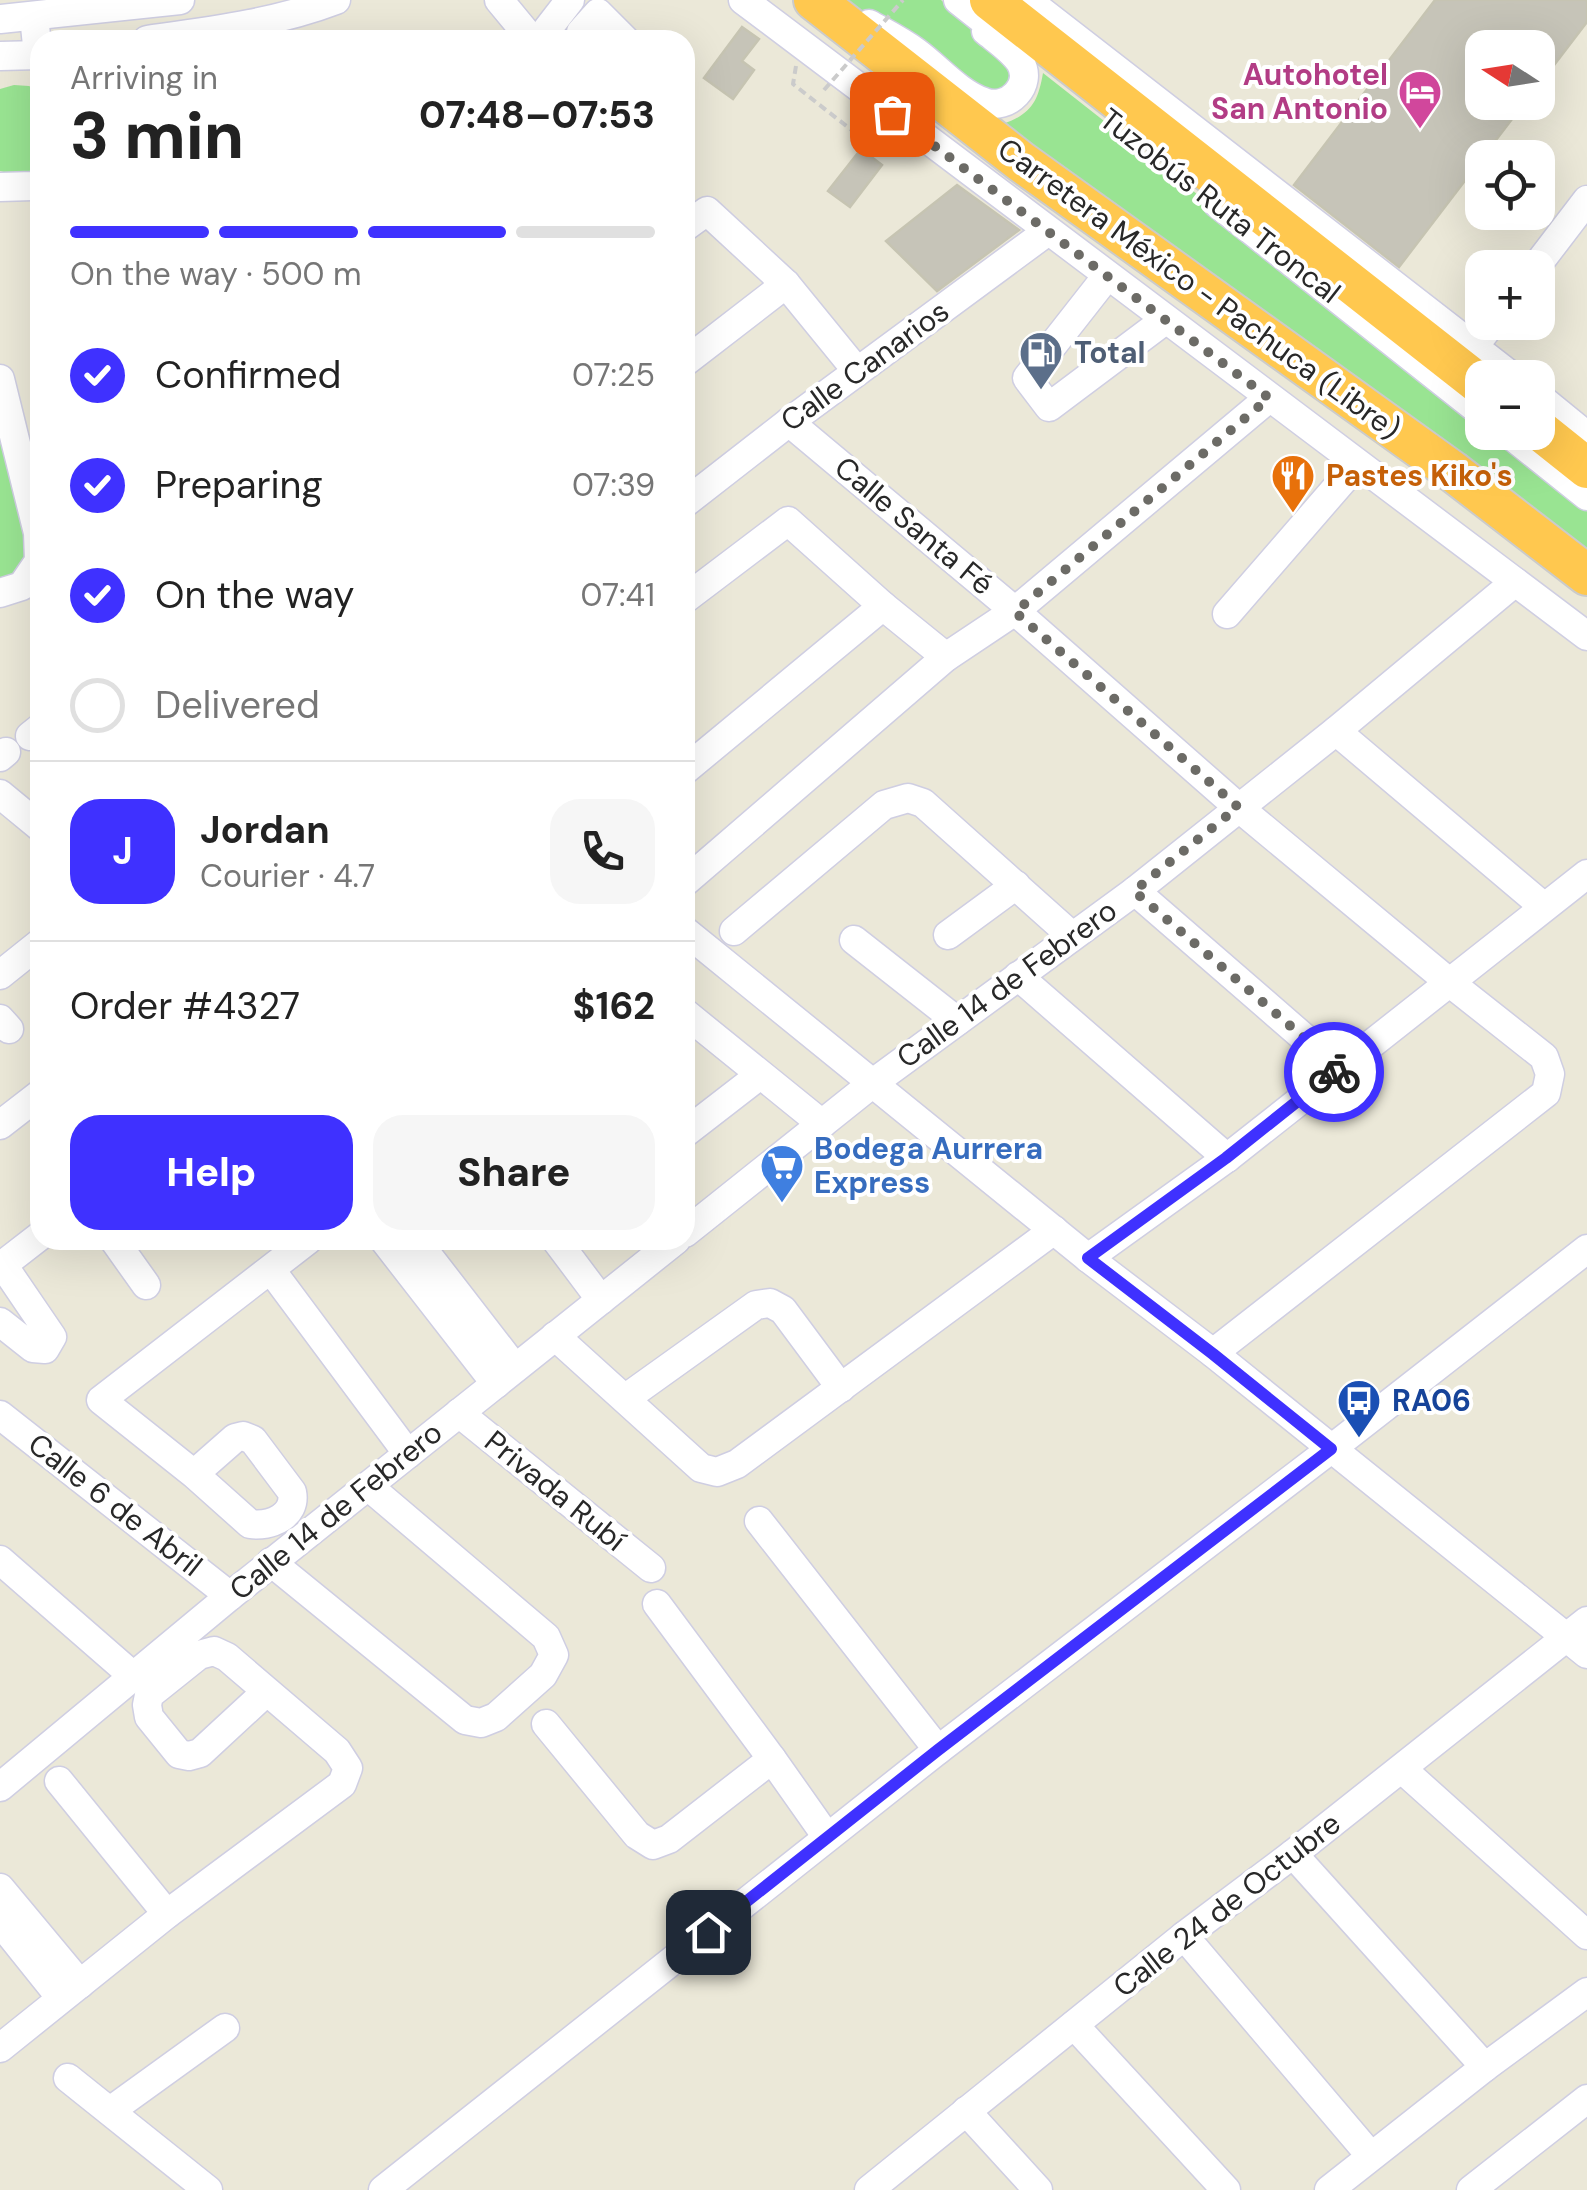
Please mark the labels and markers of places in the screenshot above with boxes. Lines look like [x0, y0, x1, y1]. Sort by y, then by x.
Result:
place label: Autohotel San Antonio [1211, 55, 1388, 128]
hotel icon: Autohotel San Antonio [1397, 69, 1443, 130]
pin [850, 72, 935, 157]
fuel station icon: Total [1018, 330, 1064, 391]
place label: Total [1074, 333, 1146, 372]
restaurant icon: Pastes Kiko's [1270, 453, 1316, 514]
place label: Pastes Kiko's [1326, 456, 1513, 495]
place label: Bodega Aurrera Express [814, 1129, 1043, 1202]
supermarket icon: Bodega Aurrera Express [759, 1143, 805, 1204]
bus stop icon: RA06 [1336, 1378, 1382, 1439]
place label: RA06 [1392, 1381, 1471, 1420]
pin [666, 1890, 751, 1975]

